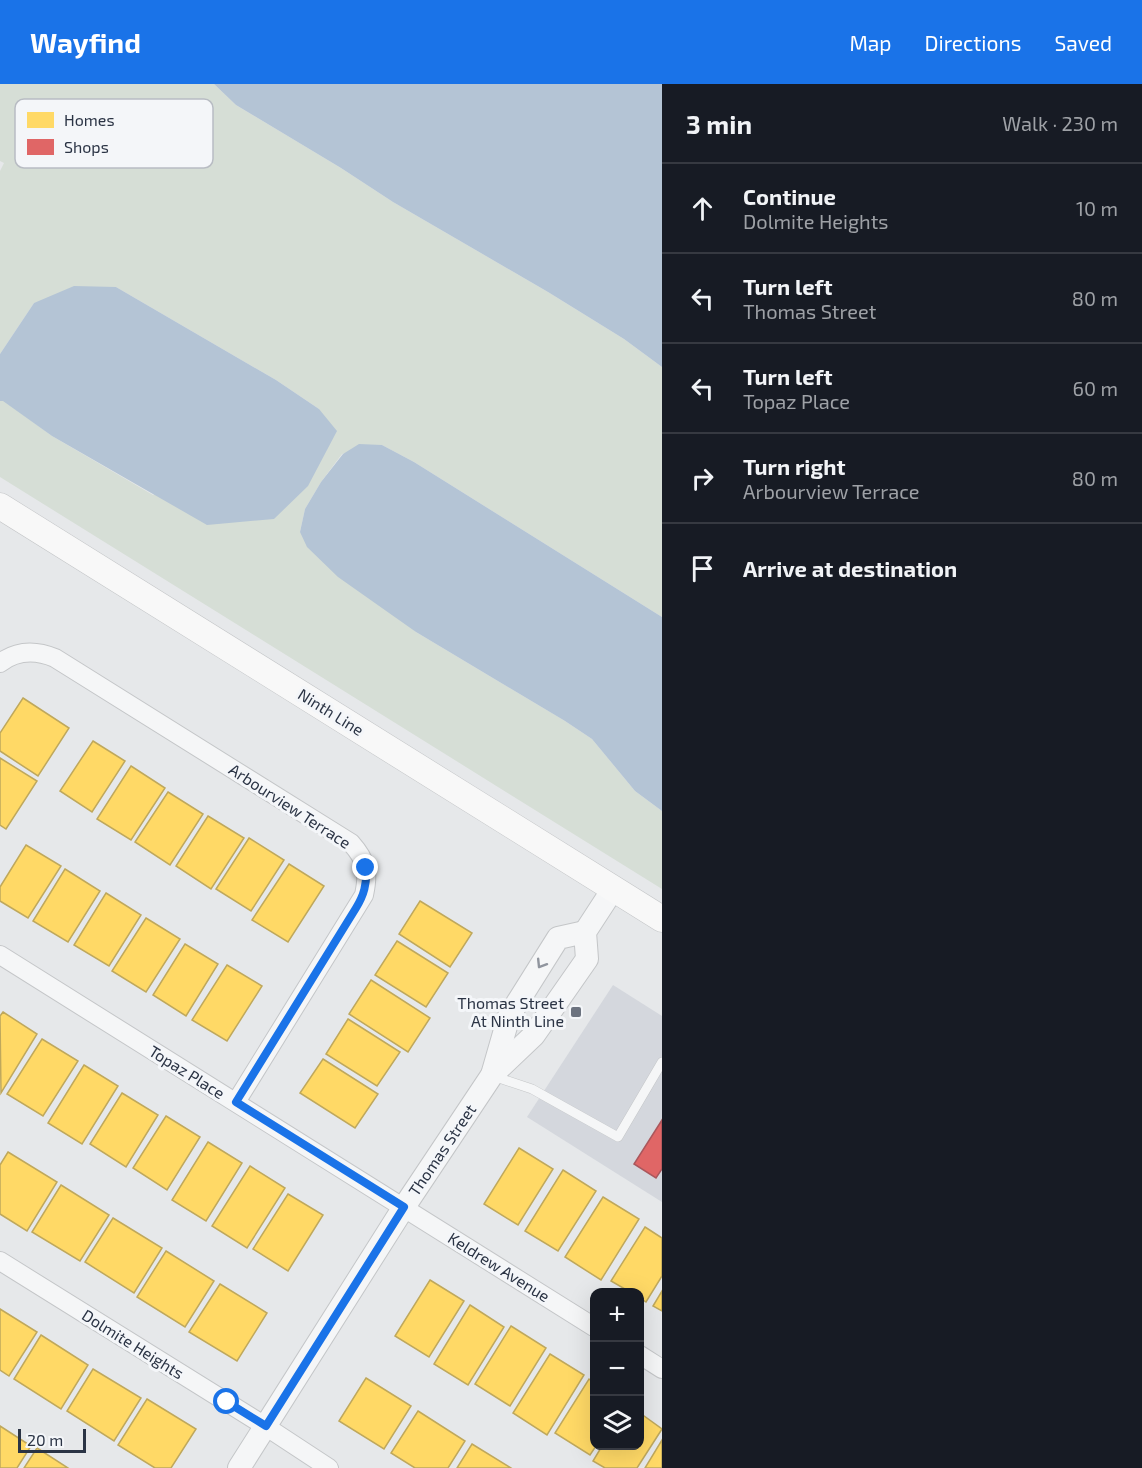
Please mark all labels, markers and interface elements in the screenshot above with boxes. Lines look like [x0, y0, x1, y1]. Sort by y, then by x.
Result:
text: Wayfind [30, 25, 141, 59]
text: Map [849, 30, 892, 55]
text: Directions [925, 30, 1021, 55]
text: Saved [1054, 30, 1112, 55]
legend [15, 99, 213, 168]
text: 3 min [686, 108, 752, 139]
text: Homes [64, 110, 115, 129]
text: Walk · 230 m [1002, 111, 1118, 135]
text: Shops [64, 137, 109, 156]
text: Continue [743, 183, 836, 209]
icon: ahead [686, 192, 719, 225]
text: 10 m [1076, 196, 1118, 220]
text: Dolmite Heights [743, 209, 889, 233]
text: Turn left [743, 273, 832, 299]
icon: left [686, 282, 719, 315]
text: 80 m [1072, 286, 1118, 310]
text: Thomas Street [743, 299, 876, 323]
text: Turn left [743, 363, 832, 389]
icon: left [686, 372, 719, 405]
text: 60 m [1073, 376, 1118, 400]
text: Topaz Place [743, 389, 850, 413]
text: Turn right [743, 453, 845, 479]
icon: right [686, 462, 719, 495]
text: 80 m [1072, 466, 1118, 490]
text: Arbourview Terrace [743, 479, 920, 503]
icon: arrive [686, 552, 719, 585]
text: Arrive at destination [743, 555, 957, 581]
street label: Ninth Line [295, 684, 368, 739]
street label: Arbourview Terrace [226, 759, 355, 852]
route end [352, 854, 378, 880]
one-way arrow [537, 958, 549, 968]
place label: Thomas Street At Ninth Line [457, 993, 564, 1030]
marker: Thomas Street At Ninth Line [569, 1005, 583, 1019]
street label: Topaz Place [146, 1041, 229, 1102]
street label: Thomas Street [404, 1100, 479, 1199]
street label: Keldrew Avenue [445, 1228, 554, 1305]
map controls [590, 1288, 644, 1450]
button: + [590, 1288, 644, 1342]
street label: Dolmite Heights [79, 1305, 188, 1382]
button: − [590, 1342, 644, 1396]
route start [213, 1388, 239, 1414]
button: layers [590, 1396, 644, 1450]
scale bar [18, 1426, 86, 1454]
text: 20 m [27, 1430, 63, 1449]

